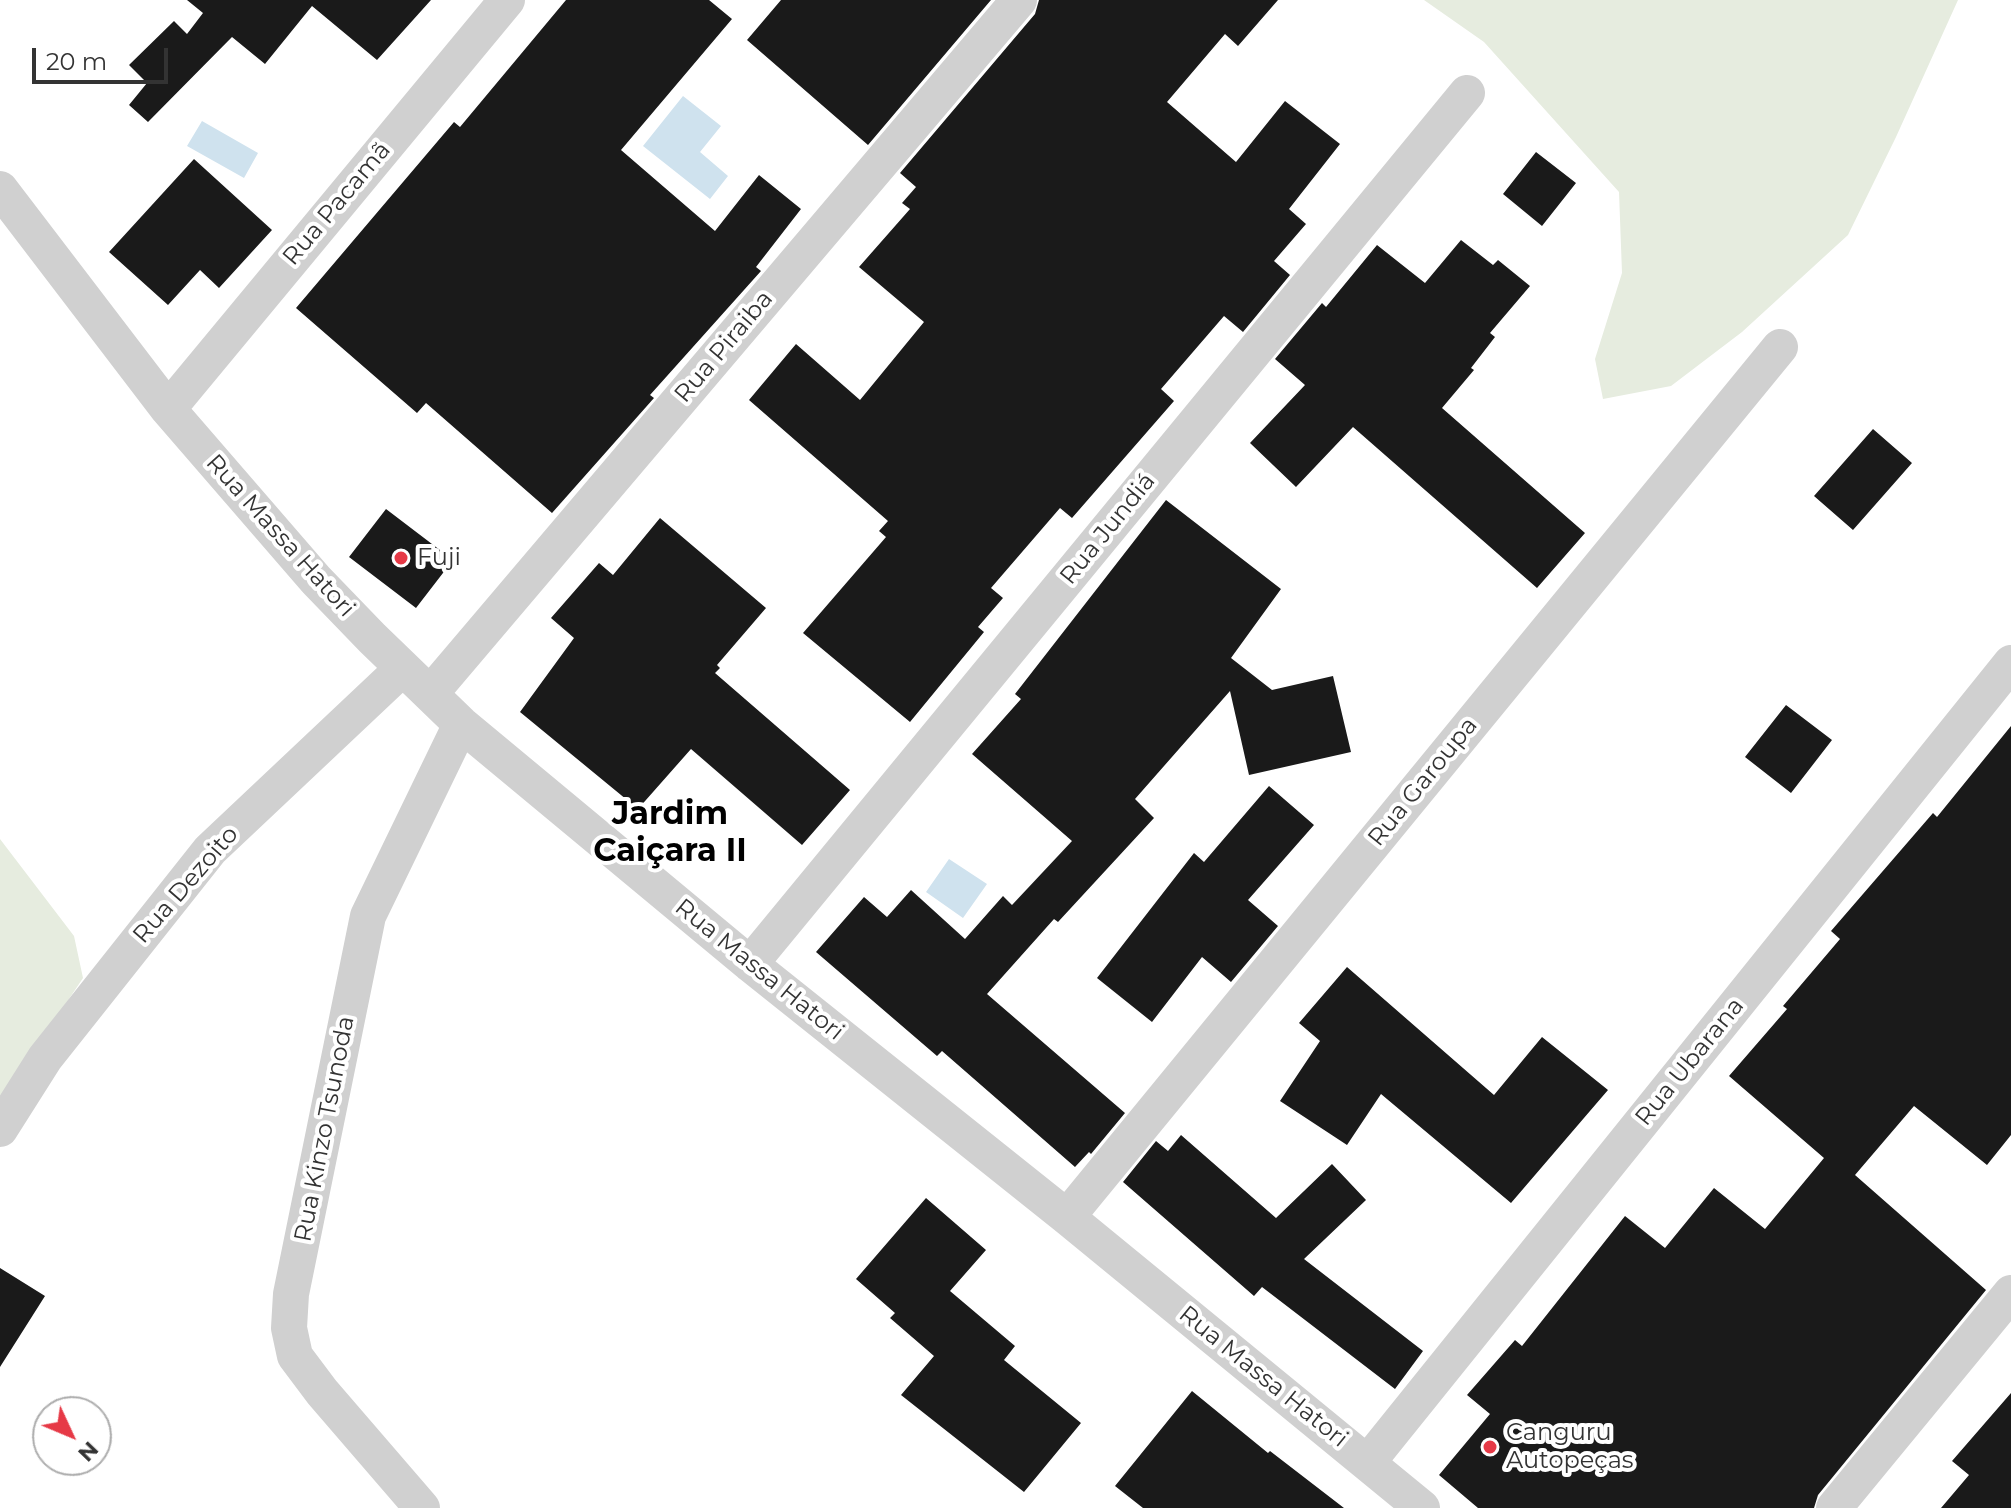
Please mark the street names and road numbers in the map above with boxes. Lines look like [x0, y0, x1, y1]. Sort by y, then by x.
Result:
street label: Rua Pacamã [277, 136, 397, 272]
street label: Rua Piraiba [669, 285, 779, 409]
street label: Rua Massa Hatori [199, 449, 361, 623]
street label: Rua Jundiá [1054, 467, 1162, 591]
street label: Rua Garoupa [1362, 712, 1484, 852]
street label: Rua Dezoito [127, 821, 245, 949]
street label: Rua Massa Hatori [669, 893, 849, 1047]
street label: Rua Ubarana [1630, 992, 1750, 1132]
street label: Rua Kinzo Tsunoda [289, 1014, 361, 1244]
street label: Rua Massa Hatori [1173, 1300, 1353, 1454]

